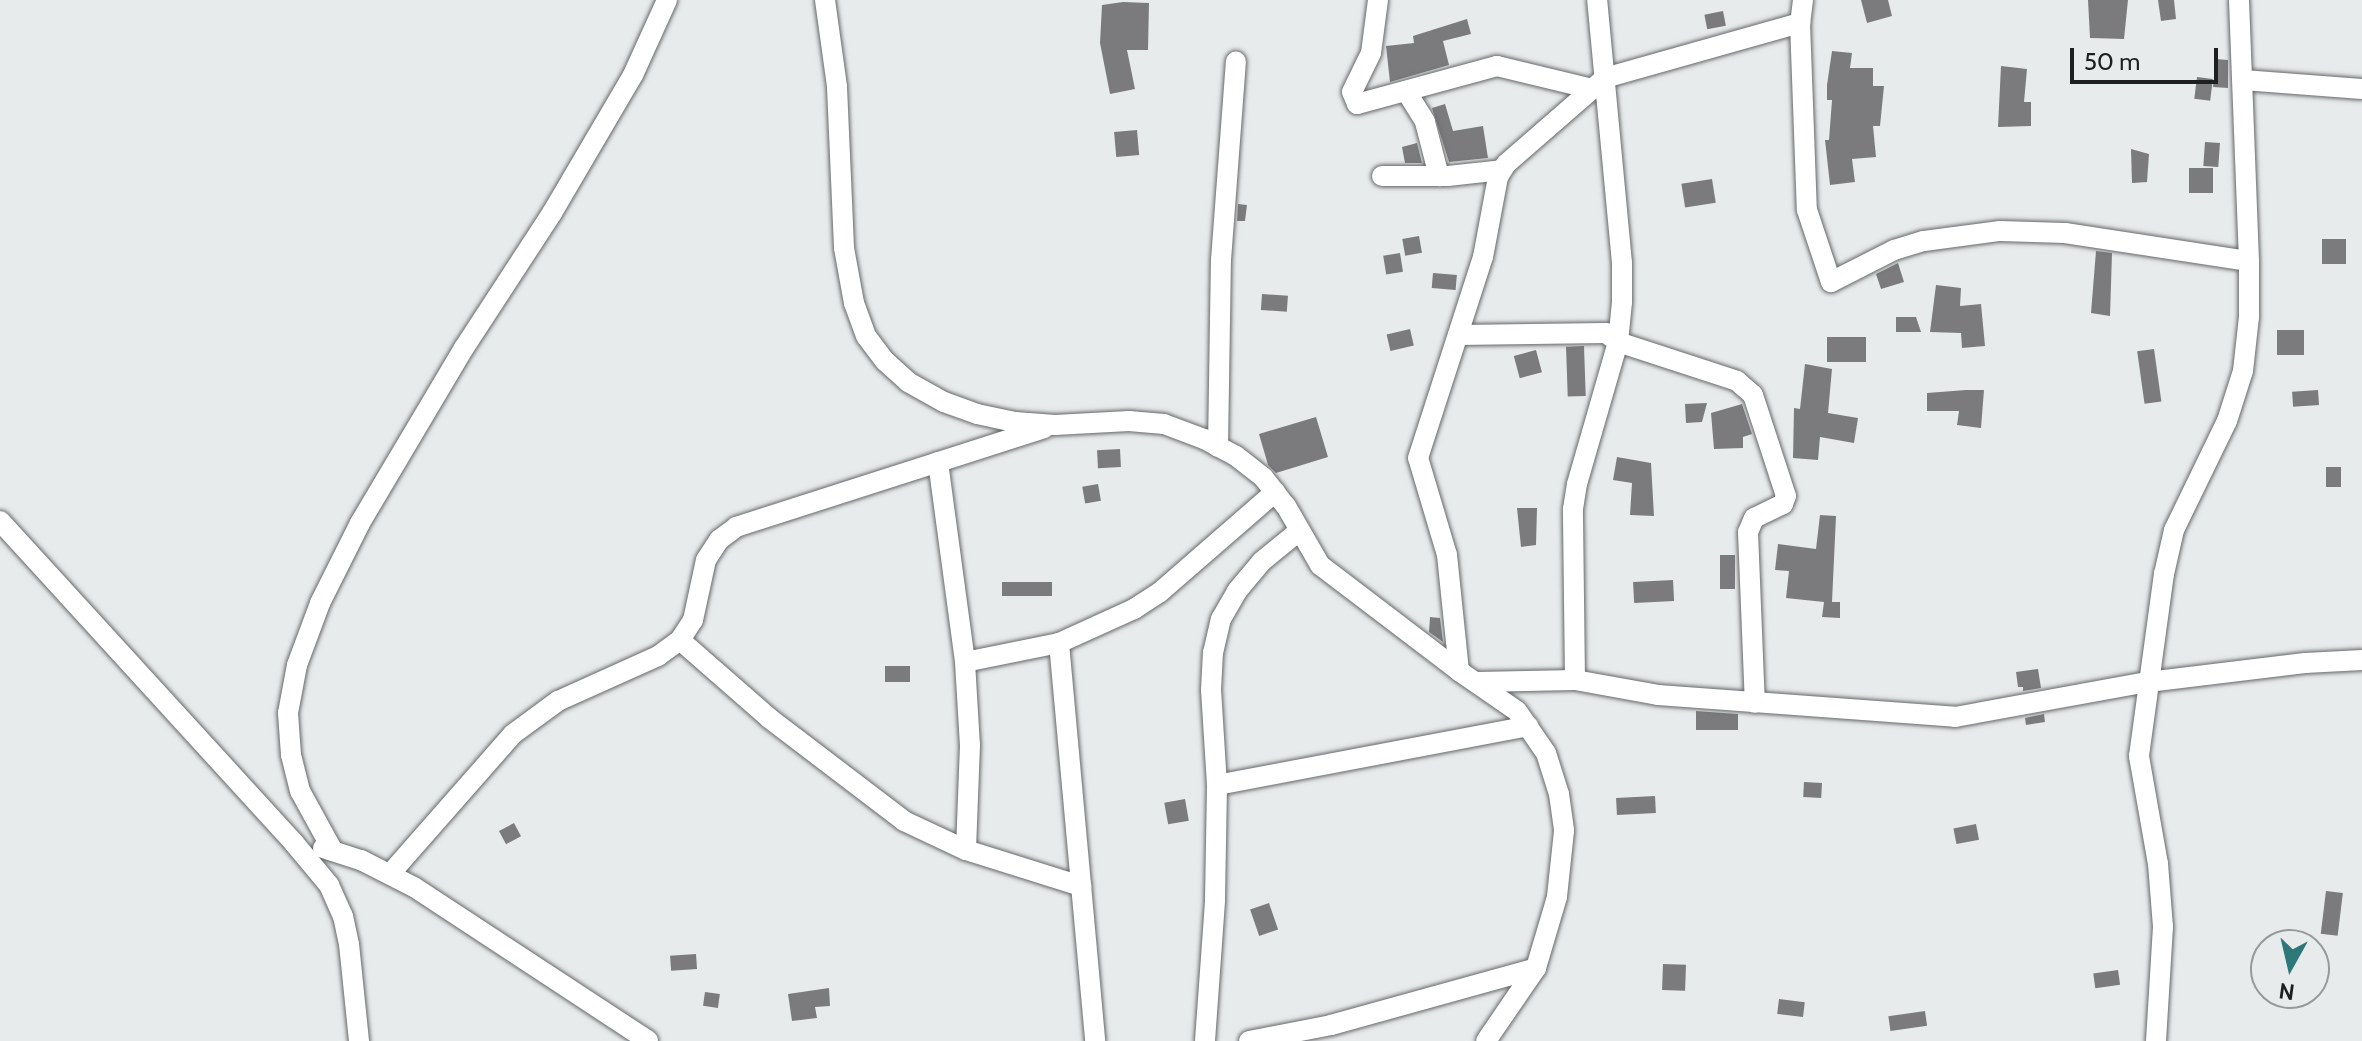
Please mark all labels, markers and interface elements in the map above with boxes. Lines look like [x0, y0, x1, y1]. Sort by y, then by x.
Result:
scale bar [2074, 32, 2222, 82]
text: 50 m [2084, 47, 2140, 76]
north arrow [2250, 929, 2330, 1009]
text: N [2277, 977, 2296, 1006]

